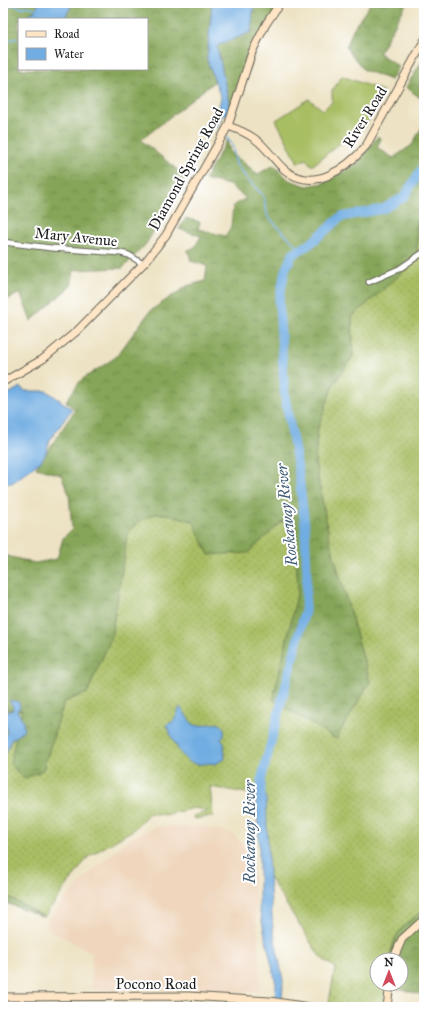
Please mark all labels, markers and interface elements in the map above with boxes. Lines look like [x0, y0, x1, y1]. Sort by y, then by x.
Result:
legend [18, 18, 148, 70]
text: Road [54, 27, 80, 41]
text: Water [54, 47, 84, 61]
street label: River Road [339, 83, 391, 151]
street label: Diamond Spring Road [145, 104, 227, 234]
street label: Mary Avenue [34, 224, 118, 250]
water label: Rockaway River [272, 461, 301, 568]
water label: Rockaway River [240, 779, 259, 885]
north arrow [369, 952, 409, 992]
text: N [384, 956, 394, 969]
street label: Pocono Road [116, 975, 197, 993]

